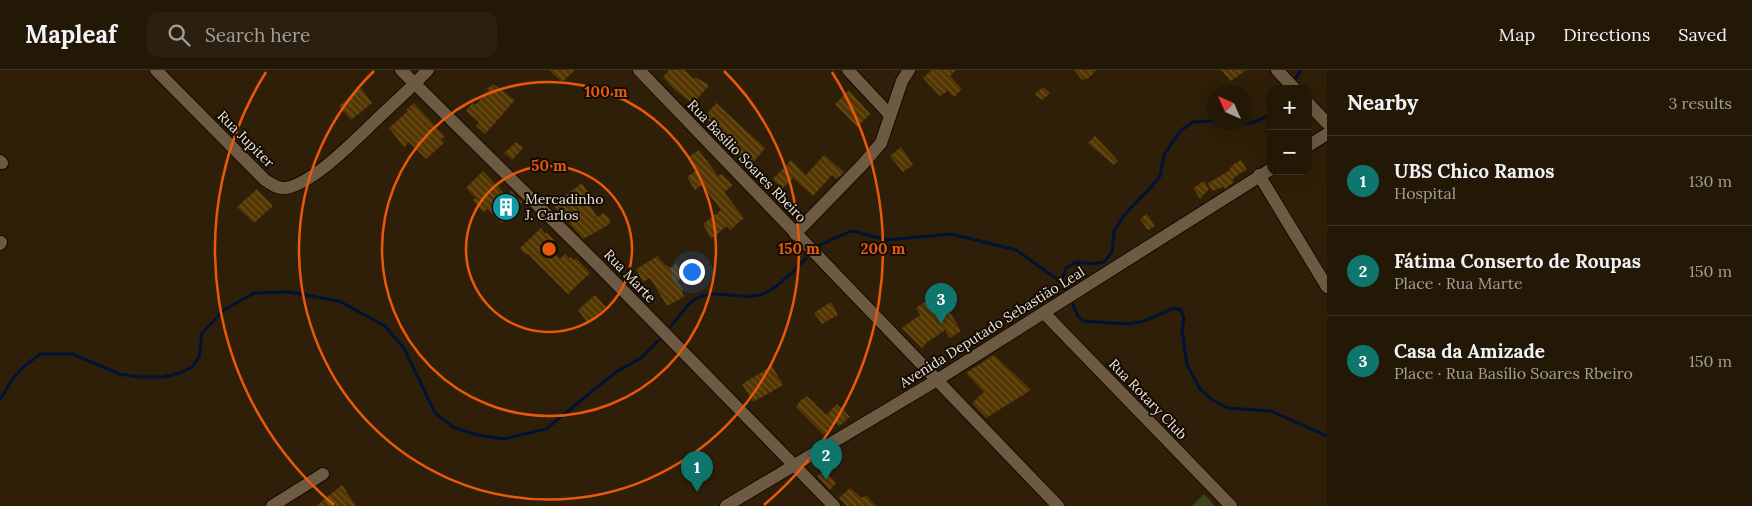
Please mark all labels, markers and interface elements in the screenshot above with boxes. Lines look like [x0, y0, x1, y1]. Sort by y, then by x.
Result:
search box [147, 12, 497, 57]
text: Mapleaf [25, 19, 117, 50]
icon: search [165, 21, 193, 49]
text: Search here [205, 23, 310, 47]
text: Map [1499, 23, 1535, 46]
text: Directions [1563, 23, 1650, 46]
text: Saved [1678, 23, 1727, 46]
text: 100 m [585, 82, 628, 101]
north arrow [1207, 85, 1252, 130]
map controls [1267, 85, 1312, 175]
button: + [1267, 85, 1312, 130]
text: Nearby [1347, 89, 1418, 116]
text: 3 results [1668, 93, 1732, 113]
street label: Rua Basílio Soares Rbeiro [684, 96, 810, 226]
street label: Rua Jupiter [214, 107, 278, 171]
button: − [1267, 130, 1312, 175]
text: 50 m [531, 156, 567, 175]
text: UBS Chico Ramos [1394, 159, 1554, 183]
text: 1 [1360, 171, 1366, 191]
text: 130 m [1689, 171, 1732, 191]
text: Hospital [1394, 183, 1456, 203]
place label: Mercadinho J. Carlos [524, 190, 603, 224]
building icon: Mercadinho J. Carlos [491, 192, 521, 222]
text: 150 m [778, 239, 820, 258]
text: 200 m [861, 239, 906, 258]
centre of rings [540, 240, 558, 258]
street label: Rua Marte [600, 246, 660, 307]
text: Fátima Conserto de Roupas [1394, 249, 1641, 273]
your location [679, 259, 705, 285]
text: 2 [1359, 261, 1367, 281]
text: 150 m [1689, 261, 1732, 281]
street label: Avenida Deputado Sebastião Leal [895, 262, 1088, 392]
text: Place · Rua Marte [1394, 273, 1523, 293]
pin: 3 [925, 283, 957, 324]
text: Casa da Amizade [1394, 339, 1545, 363]
text: 3 [1359, 351, 1367, 371]
text: 150 m [1689, 351, 1732, 371]
street label: Rua Rotary Club [1105, 355, 1191, 443]
text: Place · Rua Basílio Soares Rbeiro [1394, 363, 1633, 383]
pin: 2 [810, 439, 842, 480]
pin: 1 [681, 451, 713, 492]

